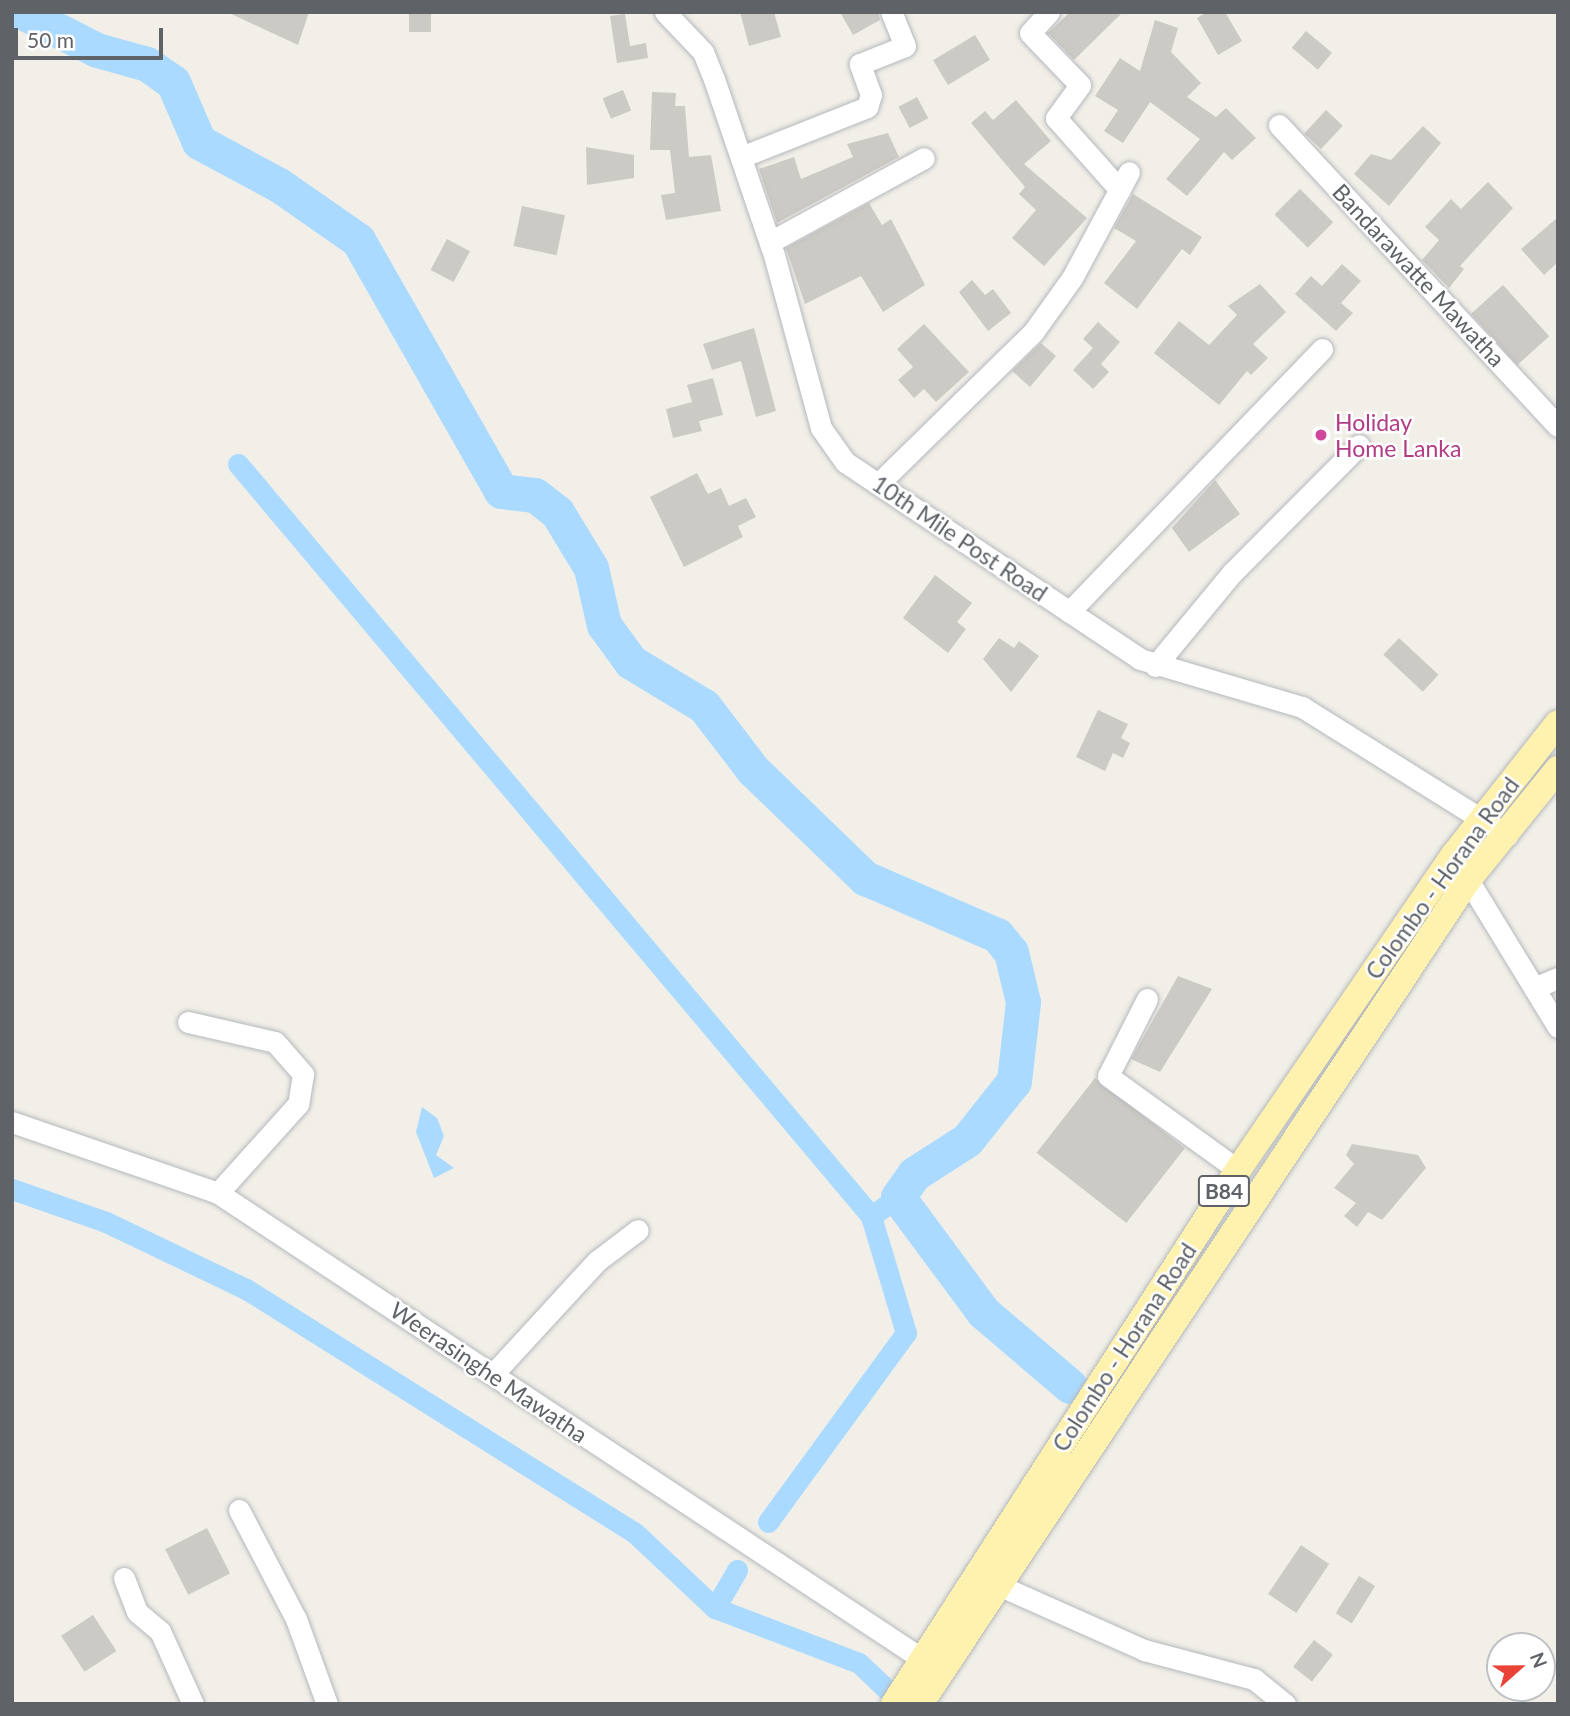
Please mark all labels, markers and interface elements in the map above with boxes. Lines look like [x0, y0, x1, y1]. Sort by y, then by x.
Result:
scale bar [18, 14, 166, 58]
text: 50 m [27, 27, 74, 52]
street label: Bandarawatte Mawatha [1327, 178, 1511, 372]
place label: Holiday Home Lanka [1335, 408, 1461, 462]
marker: Holiday Home Lanka [1313, 427, 1329, 443]
street label: 10th Mile Post Road [867, 469, 1053, 607]
street label: Colombo - Horana Road [1359, 772, 1525, 984]
road number: B84 [1198, 1174, 1250, 1208]
street label: Colombo - Horana Road [1046, 1238, 1202, 1456]
street label: Weerasinghe Mawatha [385, 1296, 593, 1448]
north arrow [1486, 1632, 1556, 1702]
text: N [1526, 1649, 1553, 1671]

